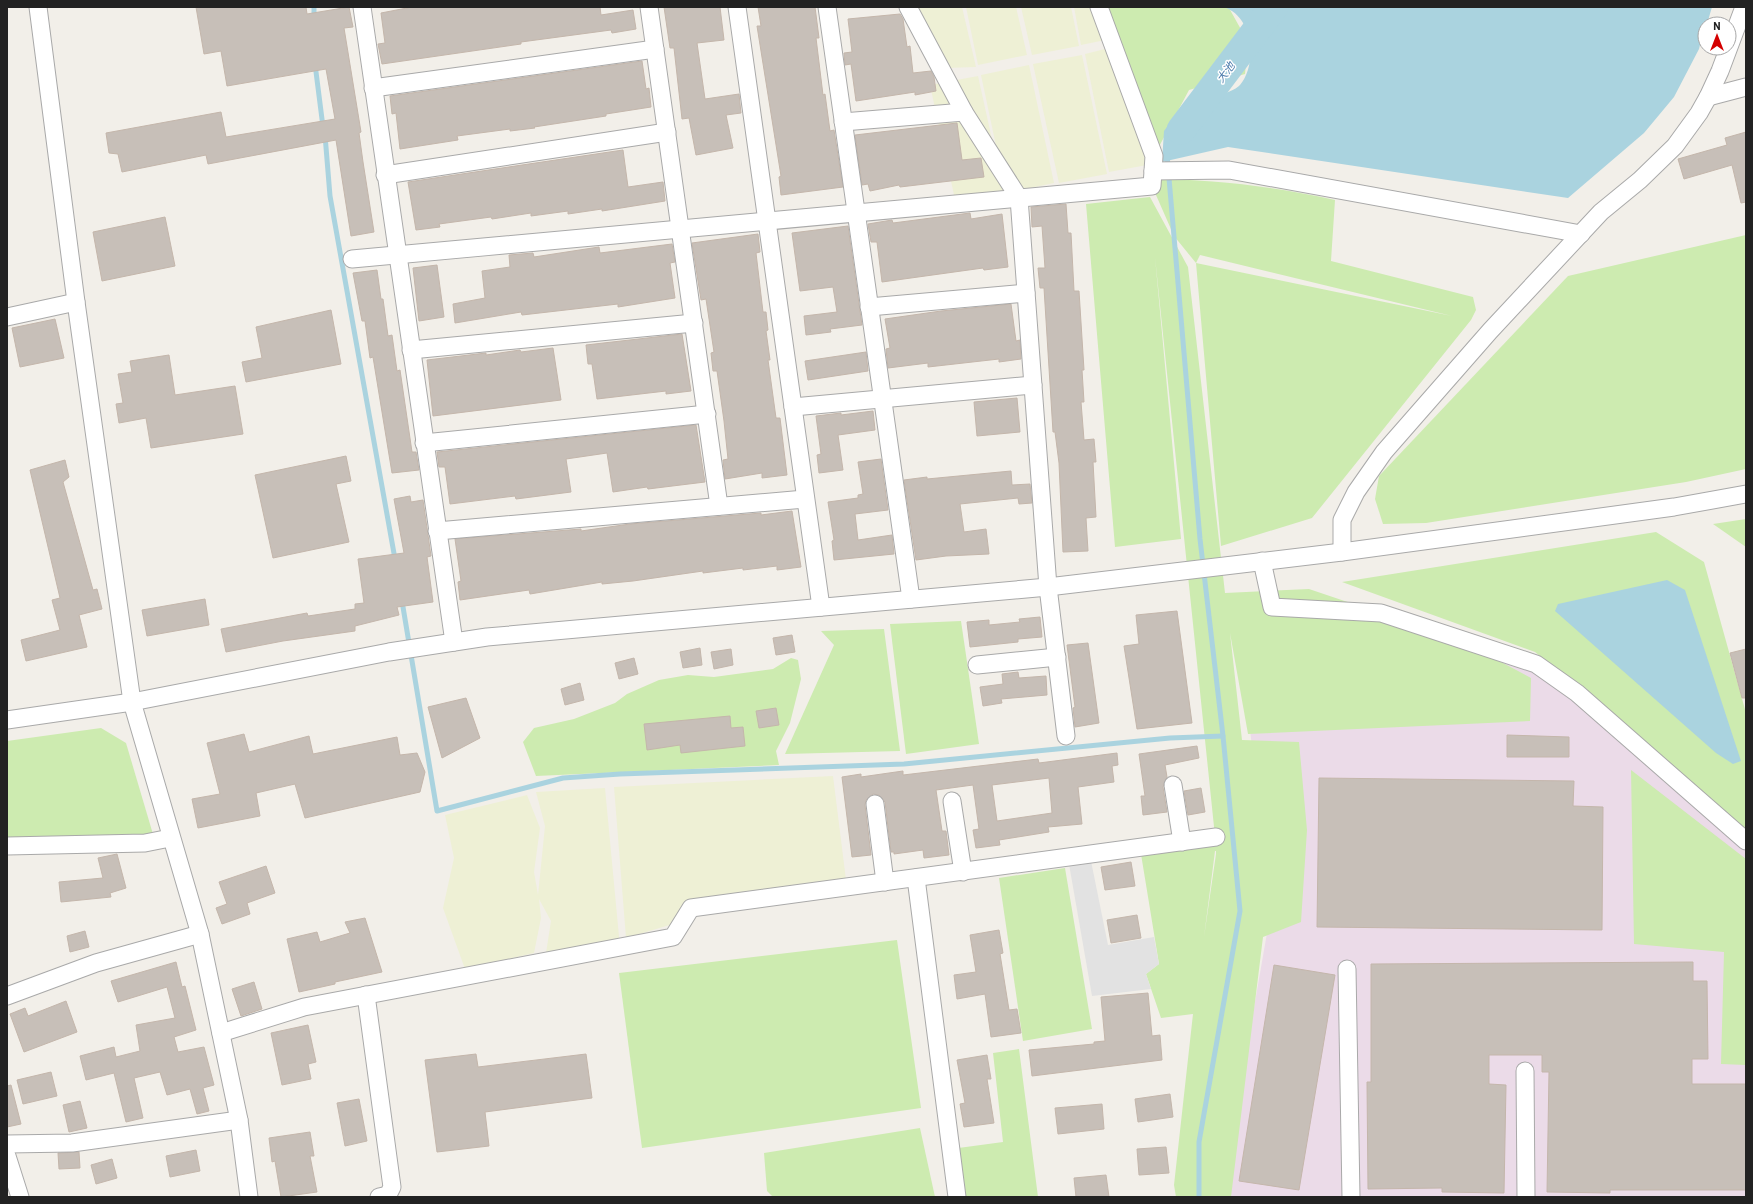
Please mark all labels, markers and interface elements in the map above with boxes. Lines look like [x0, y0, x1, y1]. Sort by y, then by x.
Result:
north arrow [1697, 16, 1737, 56]
text: N [1713, 19, 1721, 32]
water label: 大池 [1213, 59, 1237, 85]

